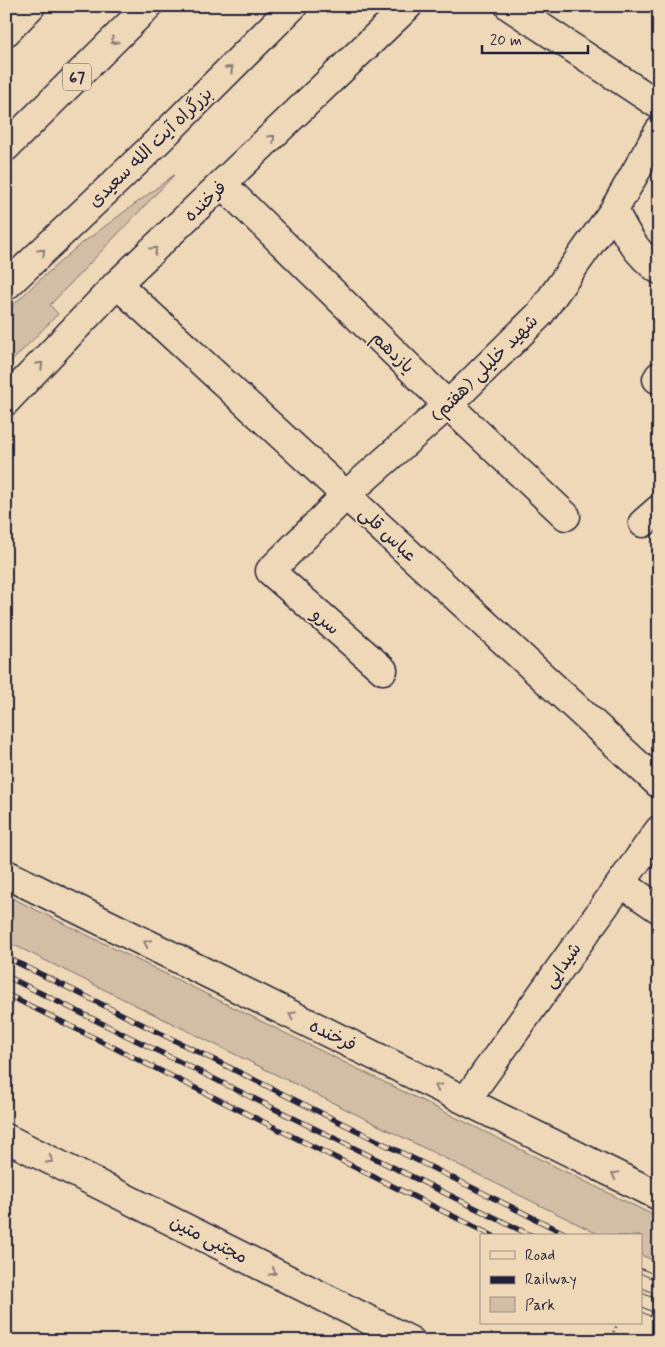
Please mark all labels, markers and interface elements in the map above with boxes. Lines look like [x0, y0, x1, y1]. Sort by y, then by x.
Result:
scale bar [482, 22, 589, 54]
text: 20 m [490, 31, 522, 51]
one-way arrow [111, 35, 120, 44]
road number: 67 [63, 64, 91, 90]
one-way arrow [224, 66, 233, 75]
street label: بزرگراه آیت الله سعیدی [83, 82, 218, 213]
one-way arrow [266, 135, 275, 144]
street label: فرخنده [179, 176, 232, 228]
one-way arrow [148, 247, 157, 256]
one-way arrow [36, 249, 45, 258]
street label: شهید خلیلی (هفتم) [426, 310, 544, 428]
street label: یازدهم [365, 326, 419, 380]
one-way arrow [34, 362, 43, 371]
street label: عباس قلی [353, 502, 421, 568]
street label: سرو [305, 602, 345, 641]
street label: شیدایی [538, 938, 587, 993]
one-way arrow [143, 939, 152, 949]
one-way arrow [289, 1011, 298, 1021]
street label: فرخنده [305, 1014, 360, 1058]
one-way arrow [434, 1083, 443, 1093]
one-way arrow [45, 1153, 54, 1164]
one-way arrow [611, 1171, 620, 1181]
street label: مجتبی متین [166, 1210, 251, 1270]
legend [480, 1234, 642, 1324]
text: Road [525, 1246, 555, 1266]
one-way arrow [268, 1265, 277, 1276]
text: Railway [525, 1270, 577, 1290]
text: Park [525, 1296, 555, 1316]

